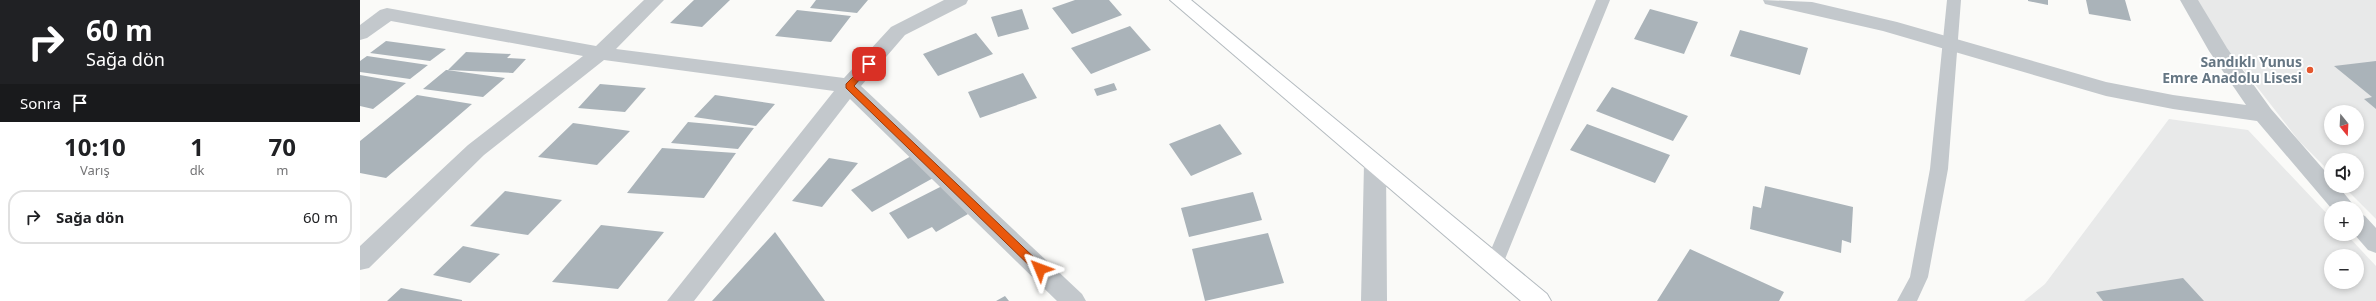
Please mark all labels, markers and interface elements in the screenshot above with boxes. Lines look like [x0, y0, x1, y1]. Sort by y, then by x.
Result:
text: 60 m [86, 11, 153, 49]
icon: right [20, 16, 72, 68]
text: Sağa dön [86, 47, 165, 71]
pin [852, 47, 886, 81]
place label: Sandıklı Yunus Emre Anadolu Lisesi [2162, 52, 2302, 87]
icon: arrive [858, 53, 880, 75]
marker: Sandıklı Yunus Emre Anadolu Lisesi [2305, 65, 2315, 75]
icon: arrive [69, 92, 91, 114]
text: Sonra [20, 93, 61, 113]
north arrow [2324, 105, 2364, 145]
map controls [2324, 105, 2364, 289]
text: 10:10 [64, 130, 126, 163]
text: 1 [190, 130, 204, 163]
text: 70 [269, 130, 296, 163]
button: sound [2324, 153, 2364, 193]
text: Varış [80, 161, 110, 179]
text: dk [190, 161, 205, 179]
text: m [276, 161, 288, 179]
button: + [2324, 201, 2364, 241]
icon: right [22, 206, 44, 228]
text: Sağa dön [56, 207, 124, 227]
text: 60 m [303, 207, 338, 227]
position arrow [1019, 248, 1061, 290]
button: − [2324, 249, 2364, 289]

